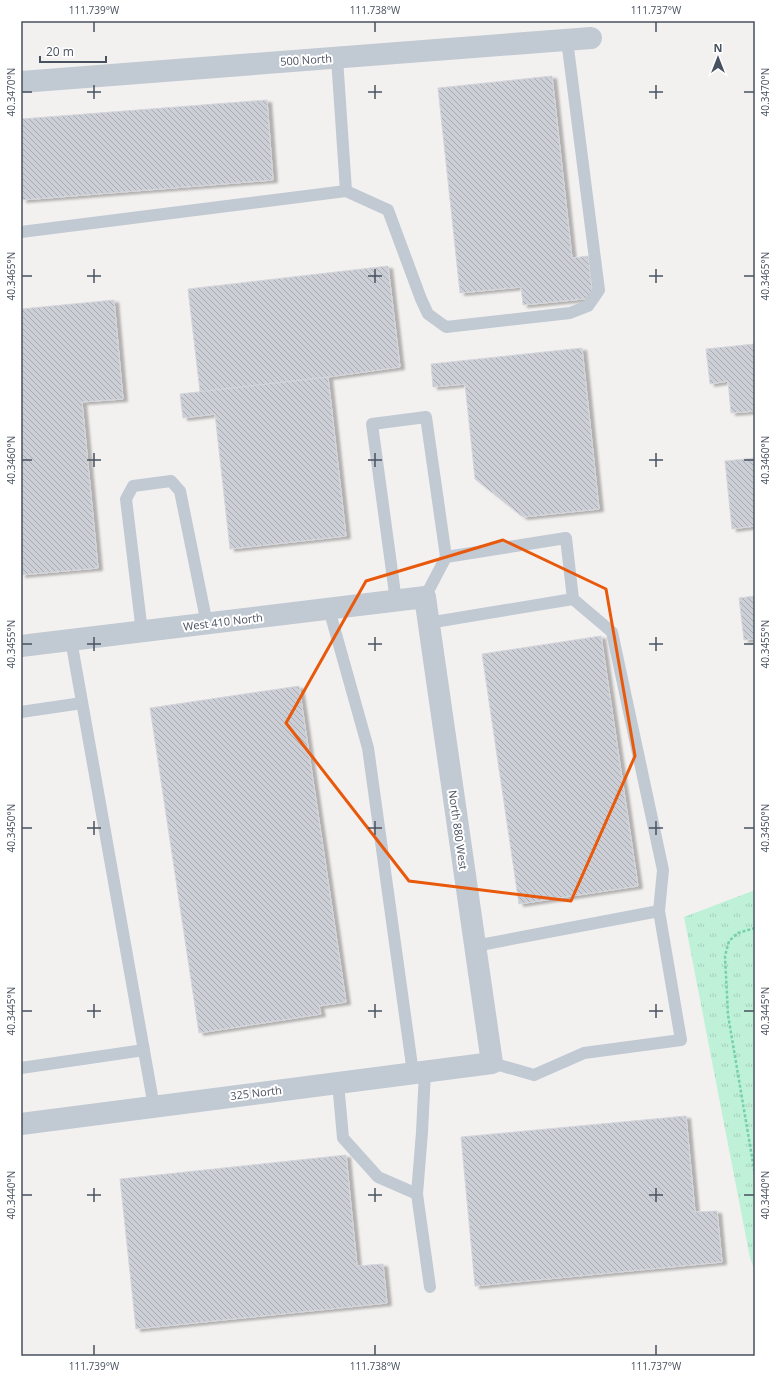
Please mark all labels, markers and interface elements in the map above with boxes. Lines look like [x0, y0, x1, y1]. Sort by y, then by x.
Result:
text: 111.739°W [69, 3, 120, 17]
text: 111.738°W [350, 3, 401, 17]
text: 111.737°W [631, 3, 682, 17]
scale bar [40, 38, 106, 64]
north arrow [698, 38, 738, 78]
text: N [714, 40, 722, 55]
text: 20 m [46, 43, 74, 60]
street label: 500 North [280, 50, 332, 69]
text: 40.3470°N [4, 68, 18, 116]
text: 40.3470°N [758, 68, 772, 116]
text: 40.3465°N [4, 252, 18, 300]
text: 40.3465°N [758, 252, 772, 300]
text: 40.3460°N [4, 436, 18, 484]
text: 40.3460°N [758, 436, 772, 484]
street label: West 410 North [182, 609, 264, 634]
text: 40.3455°N [4, 620, 18, 668]
text: 40.3455°N [758, 620, 772, 668]
street label: North 880 West [445, 789, 472, 871]
text: 40.3450°N [4, 804, 18, 852]
text: 40.3450°N [758, 804, 772, 852]
text: 40.3445°N [4, 987, 18, 1035]
text: 40.3445°N [758, 987, 772, 1035]
street label: 325 North [229, 1082, 283, 1103]
text: 40.3440°N [4, 1171, 18, 1219]
text: 40.3440°N [758, 1171, 772, 1219]
text: 111.739°W [69, 1359, 120, 1373]
text: 111.738°W [350, 1359, 401, 1373]
text: 111.737°W [631, 1359, 682, 1373]

